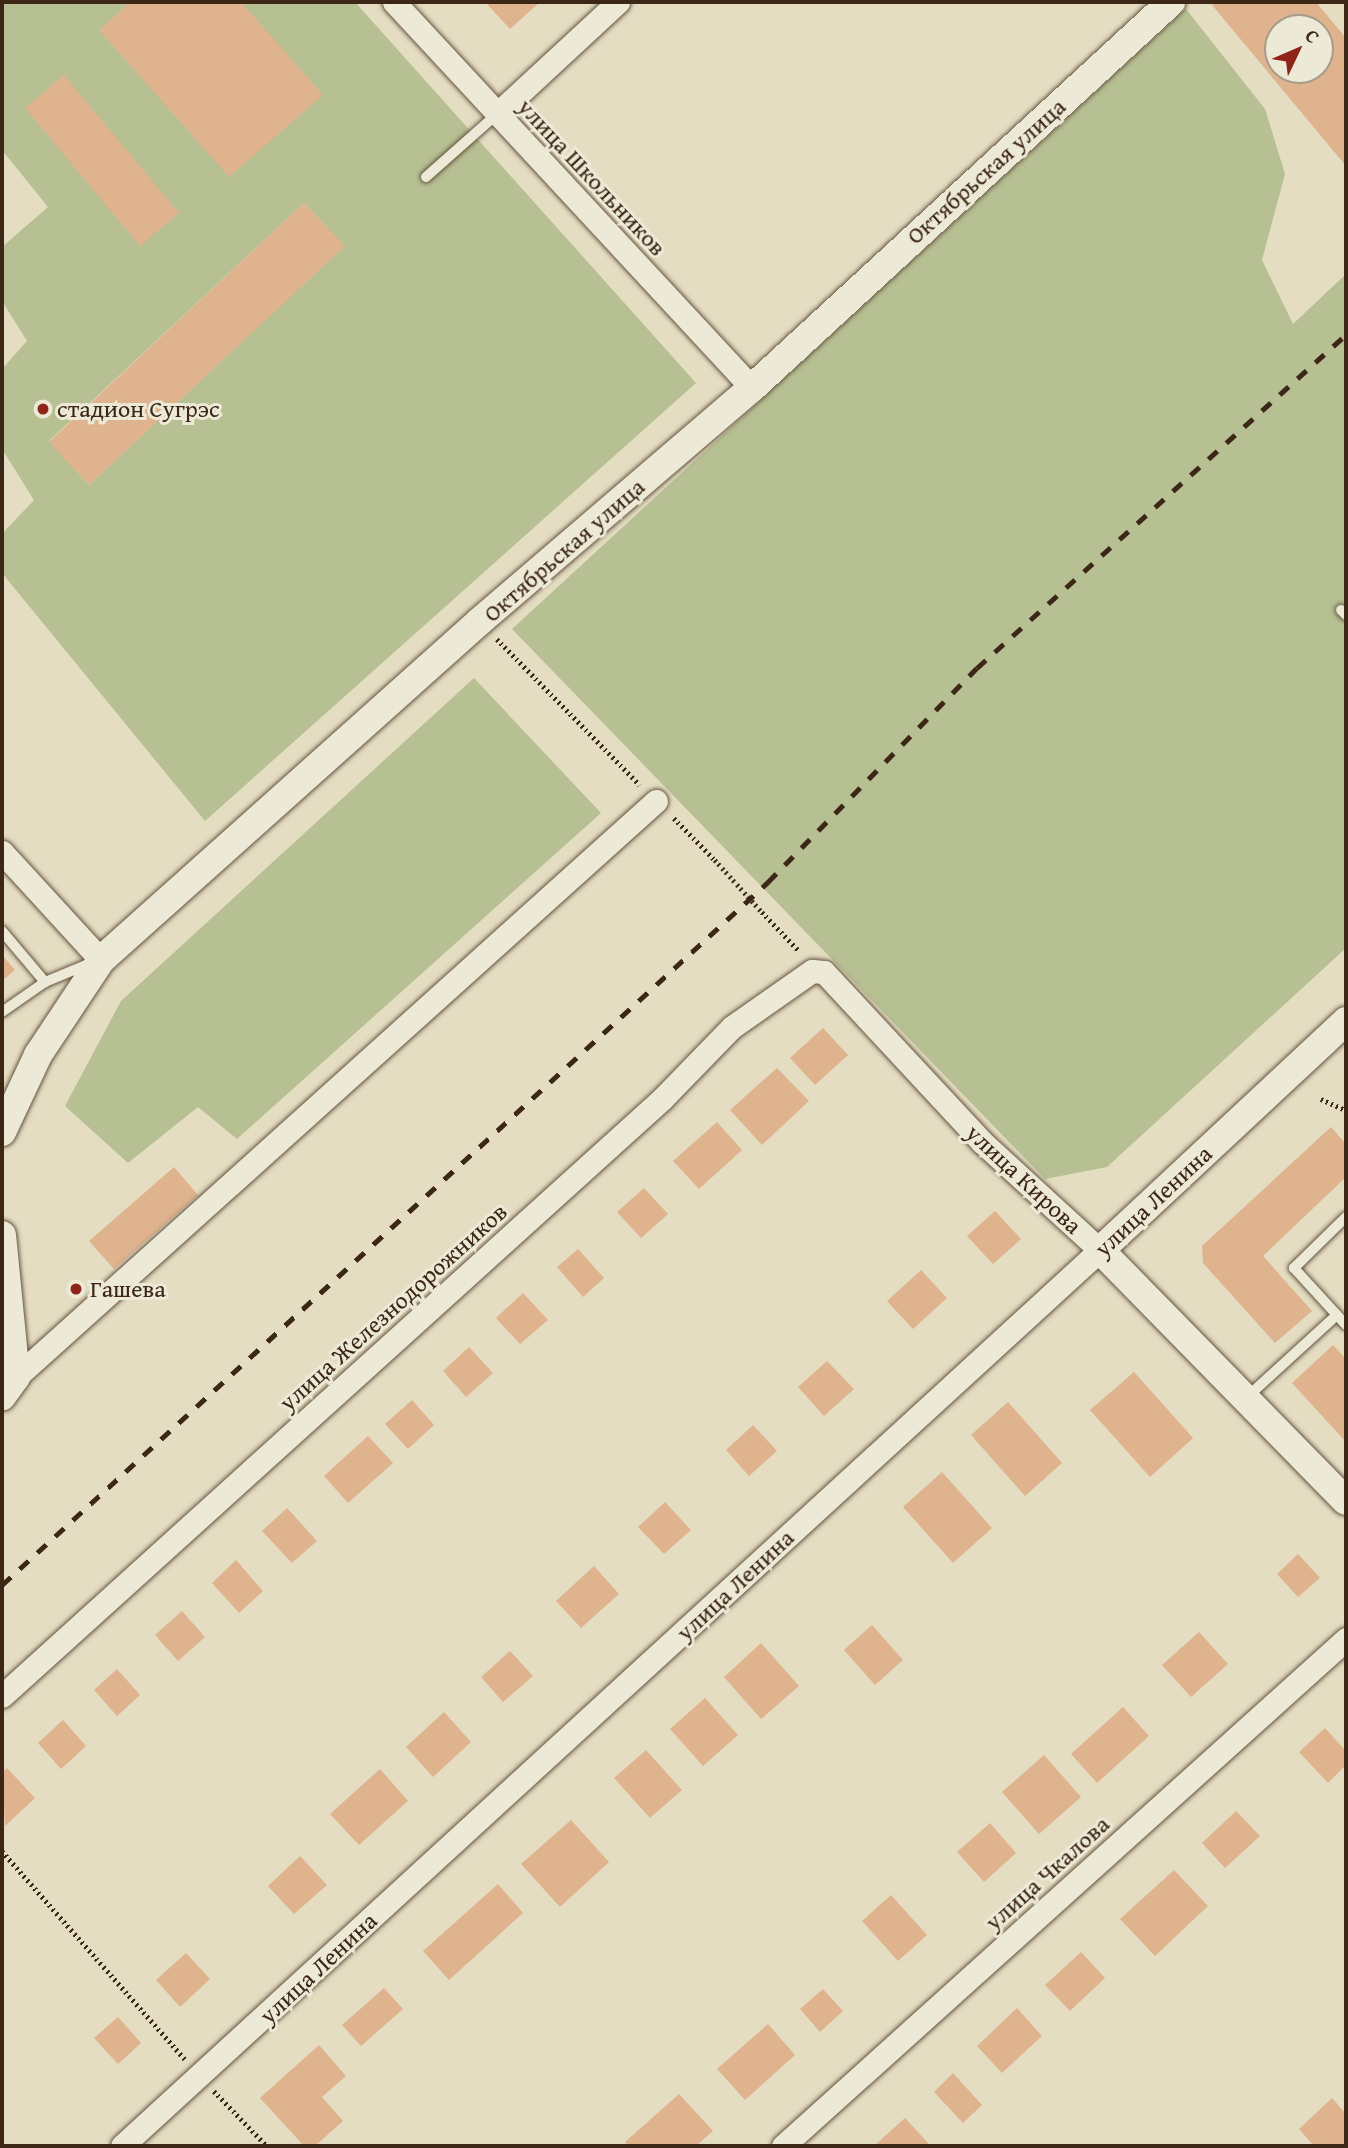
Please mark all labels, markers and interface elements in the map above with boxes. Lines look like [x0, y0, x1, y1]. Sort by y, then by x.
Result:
north arrow [1264, 14, 1334, 84]
text: С [1299, 22, 1326, 49]
street label: Октябрьская улица [900, 92, 1072, 250]
street label: улица Школьников [512, 93, 672, 261]
place label: стадион Сугрэс [57, 395, 220, 423]
marker: стадион Сугрэс [35, 401, 51, 417]
street label: Октябрьская улица [477, 472, 651, 628]
street label: улица Кирова [960, 1118, 1088, 1240]
street label: улица Ленина [1088, 1139, 1218, 1263]
street label: улица Железнодорожников [273, 1197, 513, 1417]
place label: Гашева [90, 1275, 166, 1303]
marker: Гашева [68, 1281, 84, 1297]
street label: улица Ленина [670, 1523, 800, 1647]
street label: улица Чкалова [979, 1810, 1115, 1936]
street label: улица Ленина [253, 1906, 383, 2030]

